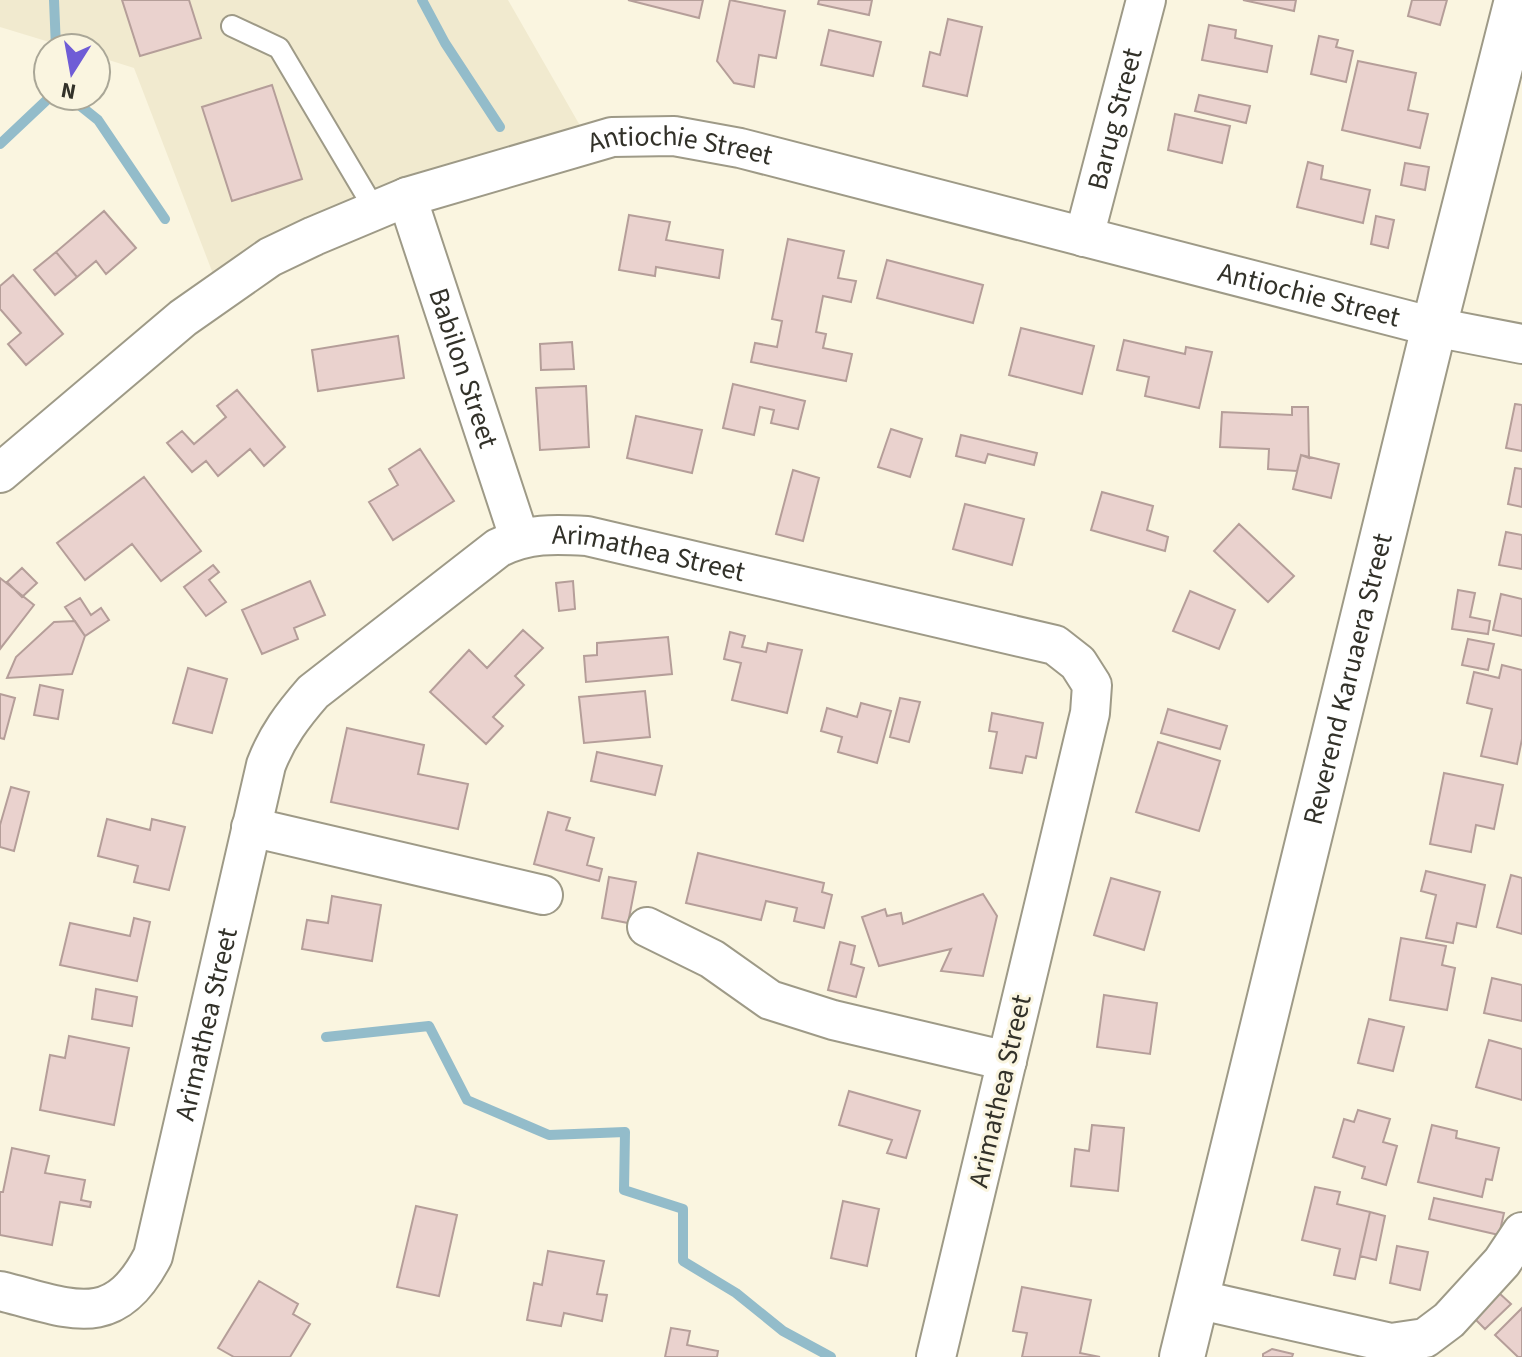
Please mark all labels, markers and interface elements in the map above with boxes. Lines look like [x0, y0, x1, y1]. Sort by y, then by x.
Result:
north arrow [32, 32, 112, 112]
street label: Barug Street [1077, 43, 1153, 194]
text: N [58, 74, 79, 108]
street label: Antiochie Street [583, 116, 777, 176]
street label: Antiochie Street [1214, 252, 1405, 338]
street label: Babilon Street [418, 283, 509, 454]
street label: Arimathea Street [552, 515, 750, 592]
street label: Reverend Karuaera Street [1293, 529, 1403, 829]
street label: Arimathea Street [165, 923, 248, 1125]
street label: Arimathea Street [958, 990, 1042, 1191]

